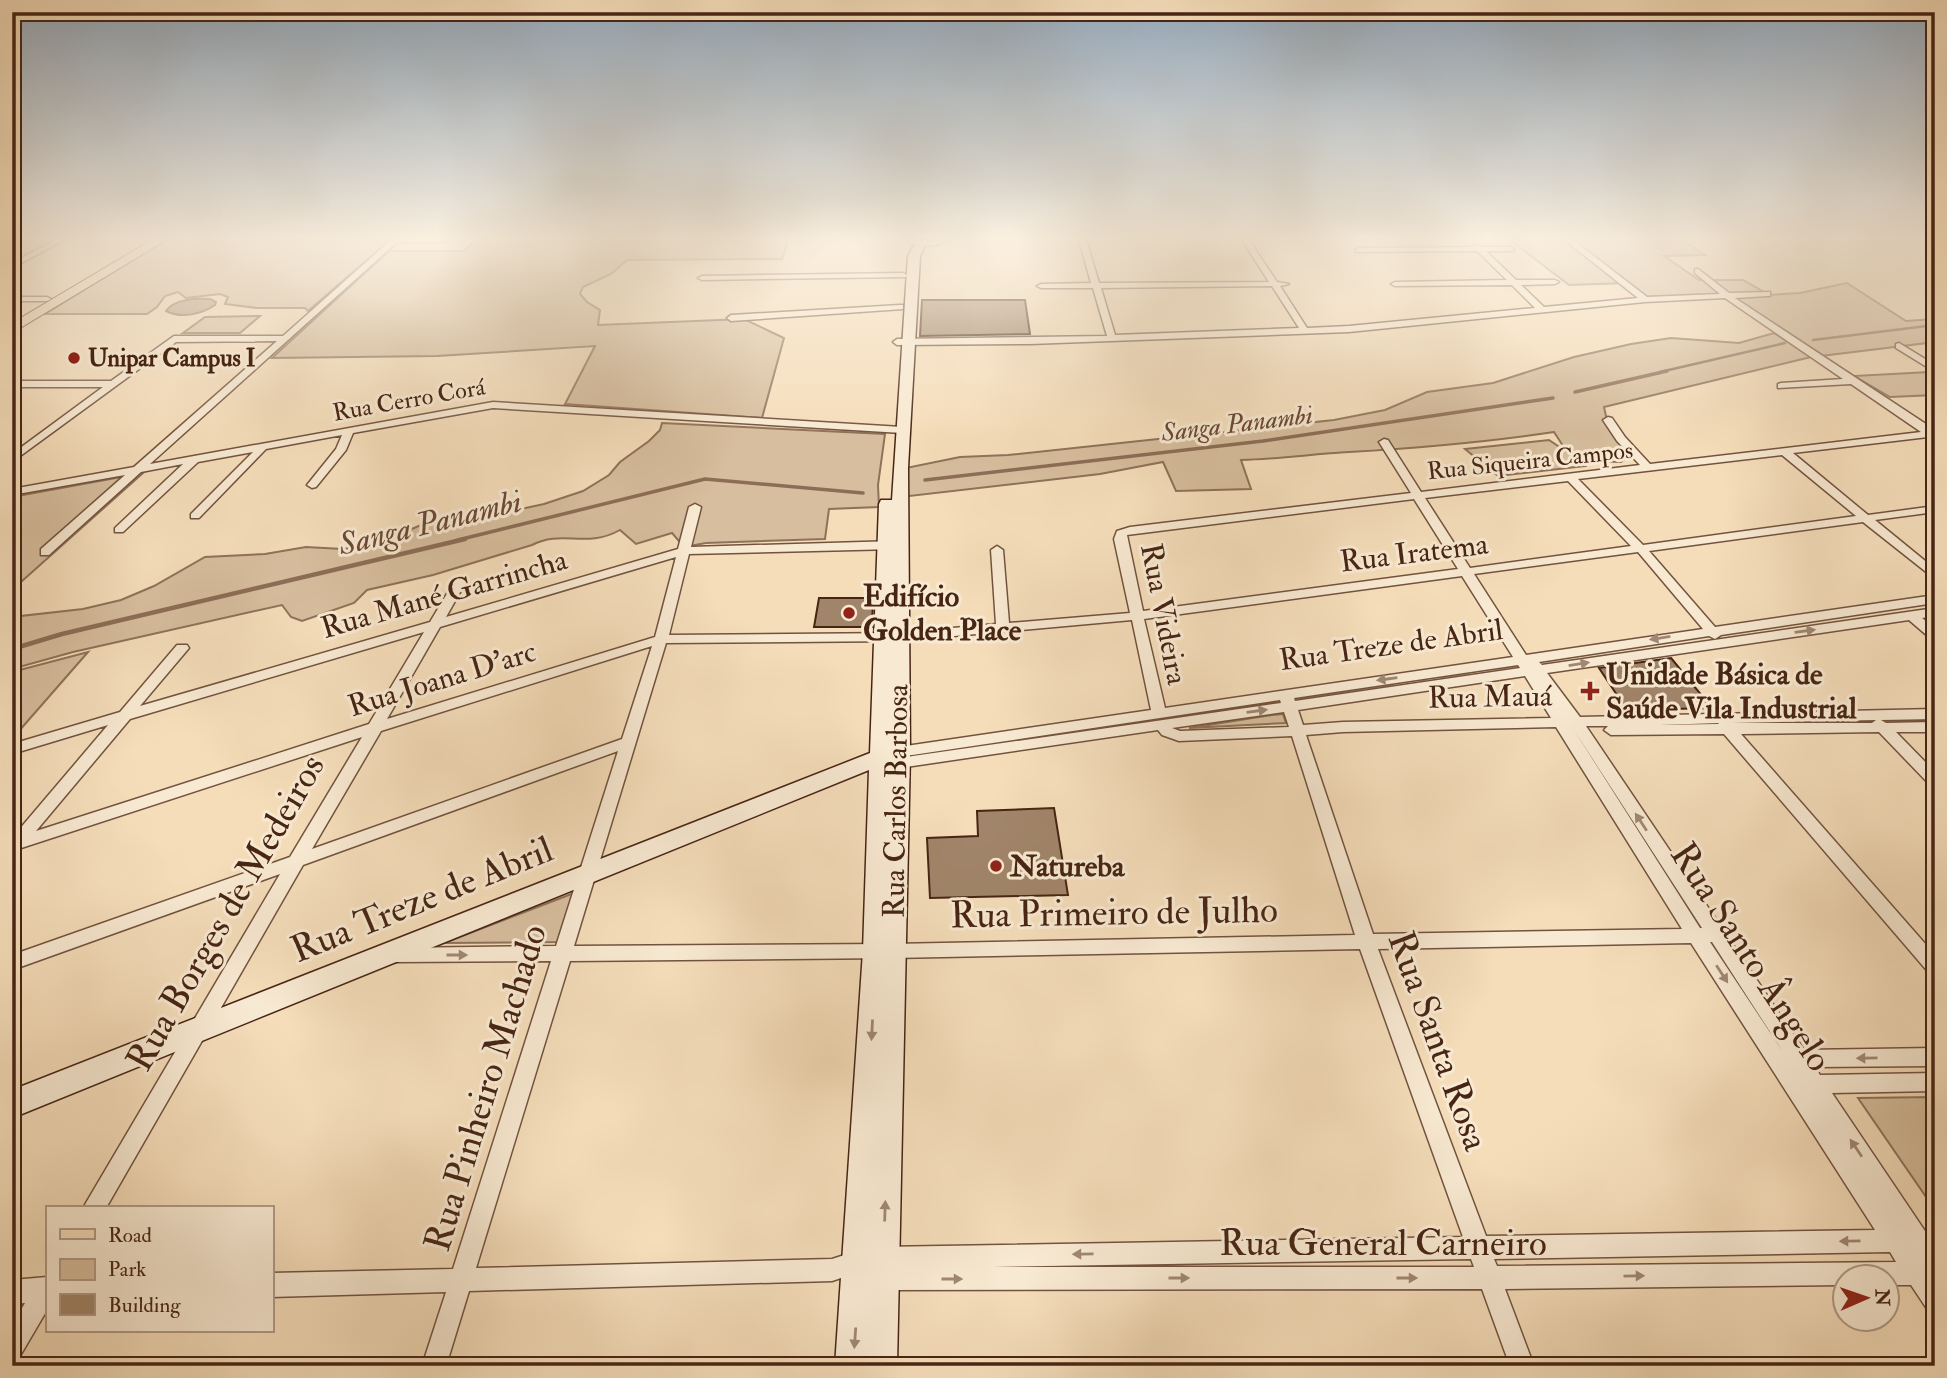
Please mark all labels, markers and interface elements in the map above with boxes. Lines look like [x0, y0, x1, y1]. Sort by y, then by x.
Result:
place label: Unipar Campus I [88, 343, 256, 374]
marker: Unipar Campus I [66, 350, 82, 366]
street label: Rua Cerro Corá [330, 371, 489, 429]
water label: Sanga Panambi [1159, 399, 1314, 449]
street label: Rua Siqueira Campos [1426, 435, 1634, 487]
water label: Sanga Panambi [333, 481, 526, 565]
street label: Rua Iratema [1338, 525, 1491, 580]
street label: Rua Videira [1132, 540, 1196, 688]
street label: Rua Mané Garrincha [317, 541, 572, 647]
place label: Edifício Golden Place [863, 578, 1022, 649]
marker: Edifício Golden Place [841, 605, 857, 621]
street label: Rua Treze de Abril [1277, 611, 1506, 679]
one-way arrow [1794, 625, 1816, 636]
street label: Rua Joana D'arc [343, 633, 541, 725]
one-way arrow [1649, 633, 1671, 644]
place label: Unidade Básica de Saúde Vila Industrial [1606, 656, 1857, 727]
one-way arrow [1569, 658, 1591, 669]
one-way arrow [1376, 674, 1398, 685]
street label: Rua Mauá [1427, 677, 1553, 717]
marker: Unidade Básica de Saúde Vila Industrial [1580, 681, 1600, 701]
street label: Rua Carlos Barbosa [875, 683, 917, 918]
one-way arrow [1246, 705, 1268, 716]
street label: Rua Borges de Medeiros [116, 746, 336, 1080]
one-way arrow [1634, 813, 1648, 831]
street label: Rua Treze de Abril [284, 826, 560, 974]
street label: Rua Santo Ângelo [1659, 834, 1843, 1080]
place label: Natureba [1009, 848, 1126, 885]
marker: Natureba [988, 858, 1004, 874]
street label: Rua Primeiro de Julho [950, 887, 1278, 939]
street label: Rua Pinheiro Machado [414, 919, 558, 1257]
street label: Rua Santa Rosa [1377, 925, 1500, 1158]
one-way arrow [446, 949, 468, 961]
one-way arrow [1715, 965, 1728, 984]
one-way arrow [866, 1019, 877, 1041]
one-way arrow [1855, 1053, 1877, 1064]
one-way arrow [1849, 1139, 1863, 1157]
one-way arrow [879, 1199, 890, 1221]
legend [46, 1206, 273, 1332]
street label: Rua General Carneiro [1219, 1220, 1547, 1267]
text: Road [108, 1222, 153, 1249]
one-way arrow [1838, 1235, 1860, 1247]
one-way arrow [1072, 1249, 1094, 1260]
text: Park [108, 1256, 146, 1283]
north arrow [1832, 1262, 1902, 1332]
one-way arrow [1624, 1271, 1646, 1282]
one-way arrow [1396, 1272, 1418, 1284]
one-way arrow [941, 1273, 963, 1285]
one-way arrow [1169, 1273, 1191, 1284]
text: N [1870, 1288, 1894, 1307]
text: Building [108, 1292, 181, 1319]
one-way arrow [849, 1327, 860, 1349]

